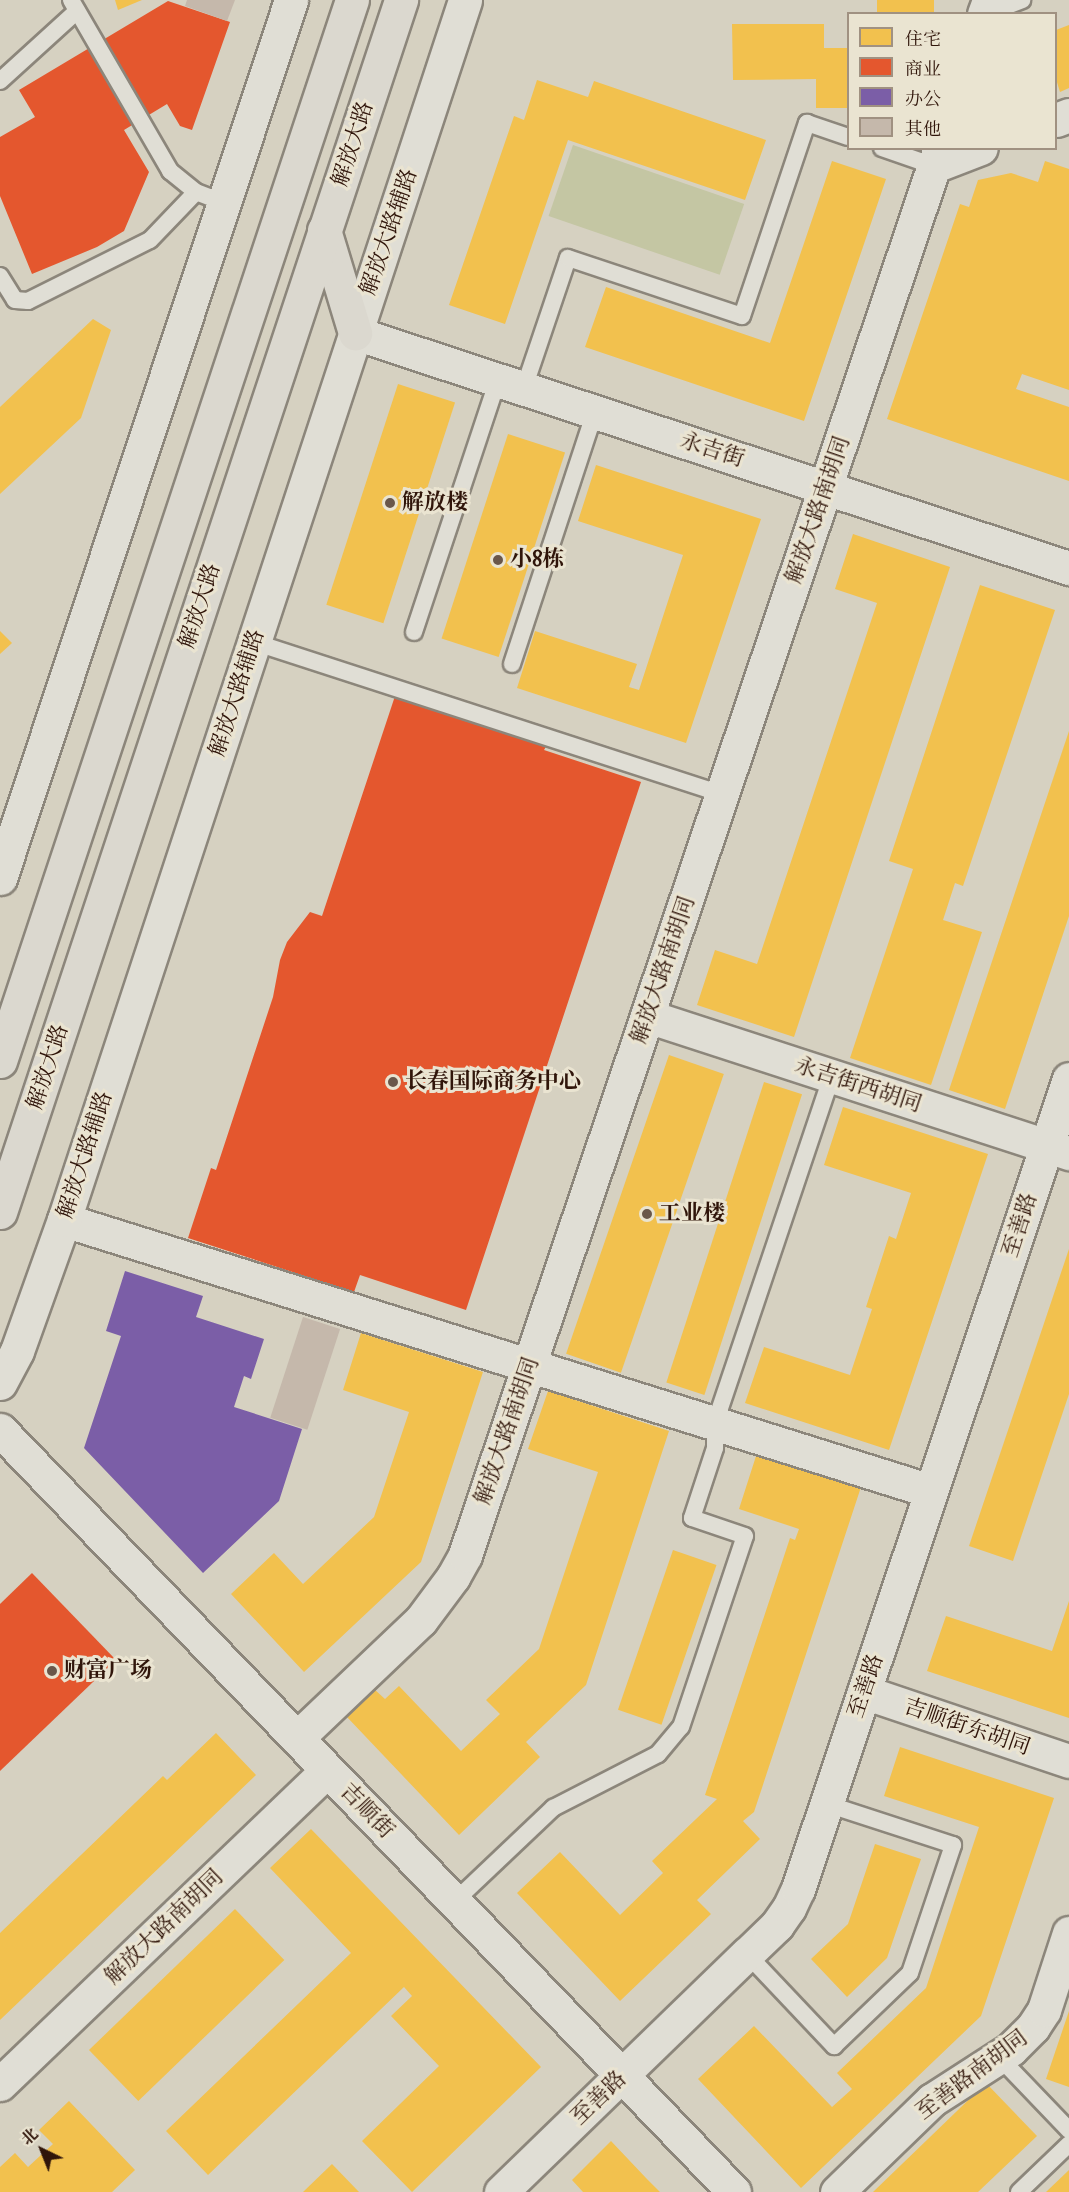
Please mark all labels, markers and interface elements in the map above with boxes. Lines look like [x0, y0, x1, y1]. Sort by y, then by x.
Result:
legend [847, 12, 1057, 150]
text: 住宅 [905, 28, 941, 51]
text: 商业 [905, 58, 941, 81]
text: 办公 [905, 88, 941, 111]
street label: 解放大路 [327, 98, 379, 190]
text: 其他 [905, 118, 941, 141]
street label: 解放大路辅路 [355, 165, 423, 299]
street label: 永吉街 [677, 427, 747, 473]
street label: 解放大路南胡同 [780, 433, 856, 587]
place label: 解放楼 [402, 490, 468, 516]
marker: 解放楼 [383, 496, 397, 510]
place label: 小8栋 [510, 547, 564, 573]
marker: 小8栋 [491, 553, 505, 567]
street label: 解放大路 [174, 560, 226, 652]
street label: 解放大路辅路 [204, 626, 270, 760]
street label: 解放大路南胡同 [625, 893, 701, 1047]
street label: 解放大路 [22, 1021, 74, 1113]
street label: 永吉街西胡同 [791, 1052, 925, 1118]
place label: 长春国际商务中心 [405, 1069, 581, 1095]
marker: 长春国际商务中心 [386, 1075, 400, 1089]
street label: 解放大路辅路 [52, 1088, 118, 1222]
street label: 至善路 [997, 1190, 1043, 1260]
place label: 工业楼 [659, 1201, 725, 1227]
marker: 工业楼 [640, 1207, 654, 1221]
street label: 解放大路南胡同 [469, 1354, 545, 1508]
street label: 至善路 [843, 1651, 889, 1721]
place label: 财富广场 [64, 1658, 152, 1684]
marker: 财富广场 [45, 1664, 59, 1678]
street label: 吉顺街东胡同 [900, 1693, 1034, 1761]
street label: 吉顺街 [335, 1778, 399, 1844]
street label: 解放大路南胡同 [99, 1864, 229, 1990]
street label: 至善路南胡同 [911, 2025, 1033, 2125]
street label: 至善路 [566, 2066, 632, 2130]
north arrow [12, 2120, 72, 2180]
text: 北 [17, 2124, 42, 2150]

